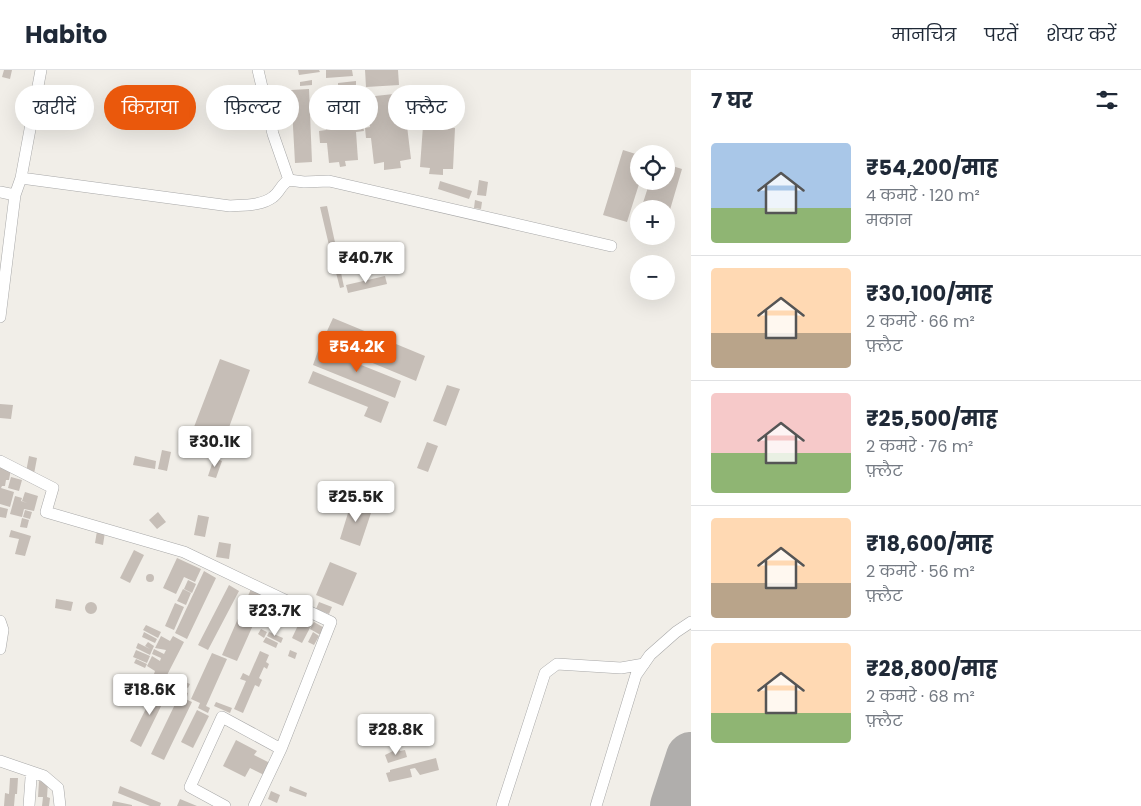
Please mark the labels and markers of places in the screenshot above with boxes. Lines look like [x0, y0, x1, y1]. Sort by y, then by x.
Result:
pin: ₹40.7K [325, 242, 407, 284]
pin: ₹54.2K [316, 330, 398, 373]
pin: ₹30.1K [174, 426, 256, 468]
pin: ₹25.5K [315, 480, 397, 523]
pin: ₹23.7K [234, 594, 316, 637]
pin: ₹18.6K [109, 674, 191, 716]
pin: ₹28.8K [355, 714, 437, 756]

